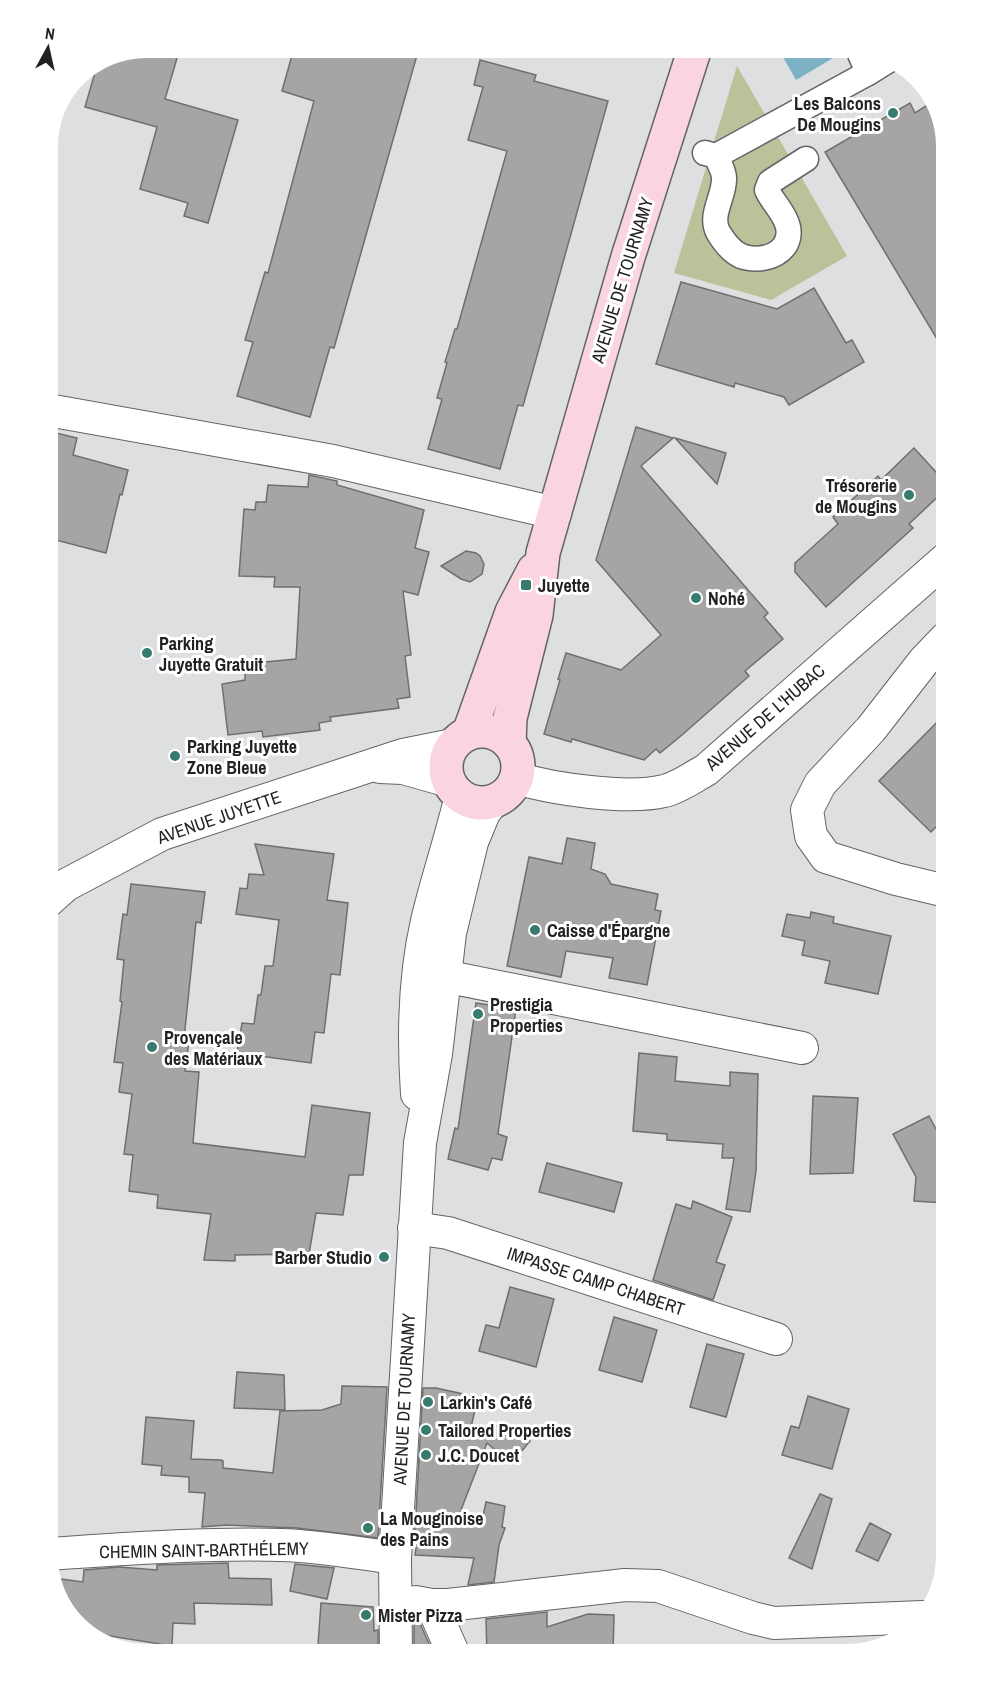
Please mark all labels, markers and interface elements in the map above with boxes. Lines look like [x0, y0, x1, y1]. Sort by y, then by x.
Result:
north arrow [18, 18, 78, 78]
text: N [44, 22, 56, 45]
place label: Les Balcons De Mougins [794, 91, 881, 137]
marker: Les Balcons De Mougins [886, 106, 900, 120]
street label: AVENUE DE TOURNAMY [585, 194, 659, 367]
place label: Trésorerie de Mougins [815, 473, 897, 519]
marker: Trésorerie de Mougins [902, 488, 916, 502]
place label: Juyette [538, 573, 590, 598]
marker: Juyette [519, 578, 533, 592]
place label: Nohé [708, 586, 745, 611]
marker: Nohé [689, 591, 703, 605]
place label: Parking Juyette Gratuit [159, 631, 263, 677]
marker: Parking Juyette Gratuit [140, 646, 154, 660]
street label: AVENUE DE L'HUBAC [699, 658, 830, 777]
place label: Parking Juyette Zone Bleue [187, 734, 297, 780]
marker: Parking Juyette Zone Bleue [168, 749, 182, 763]
street label: AVENUE JUYETTE [153, 784, 284, 850]
place label: Caisse d'Épargne [547, 918, 670, 943]
marker: Caisse d'Épargne [528, 923, 542, 937]
place label: Prestigia Properties [490, 992, 563, 1038]
marker: Prestigia Properties [471, 1007, 485, 1021]
place label: Provençale des Matériaux [164, 1025, 263, 1071]
marker: Provençale des Matériaux [145, 1040, 159, 1054]
street label: IMPASSE CAMP CHABERT [504, 1240, 688, 1322]
place label: Barber Studio [274, 1245, 372, 1270]
marker: Barber Studio [377, 1250, 391, 1264]
street label: AVENUE DE TOURNAMY [387, 1312, 421, 1487]
place label: Larkin's Café [440, 1390, 532, 1415]
marker: Larkin's Café [421, 1395, 435, 1409]
place label: Tailored Properties [438, 1418, 571, 1443]
marker: Tailored Properties [419, 1423, 433, 1437]
place label: J.C. Doucet [438, 1443, 519, 1468]
marker: J.C. Doucet [419, 1448, 433, 1462]
place label: La Mouginoise des Pains [380, 1506, 483, 1552]
marker: La Mouginoise des Pains [361, 1521, 375, 1535]
street label: CHEMIN SAINT-BARTHÉLEMY [99, 1536, 309, 1564]
place label: Mister Pizza [378, 1603, 463, 1628]
marker: Mister Pizza [359, 1608, 373, 1622]

